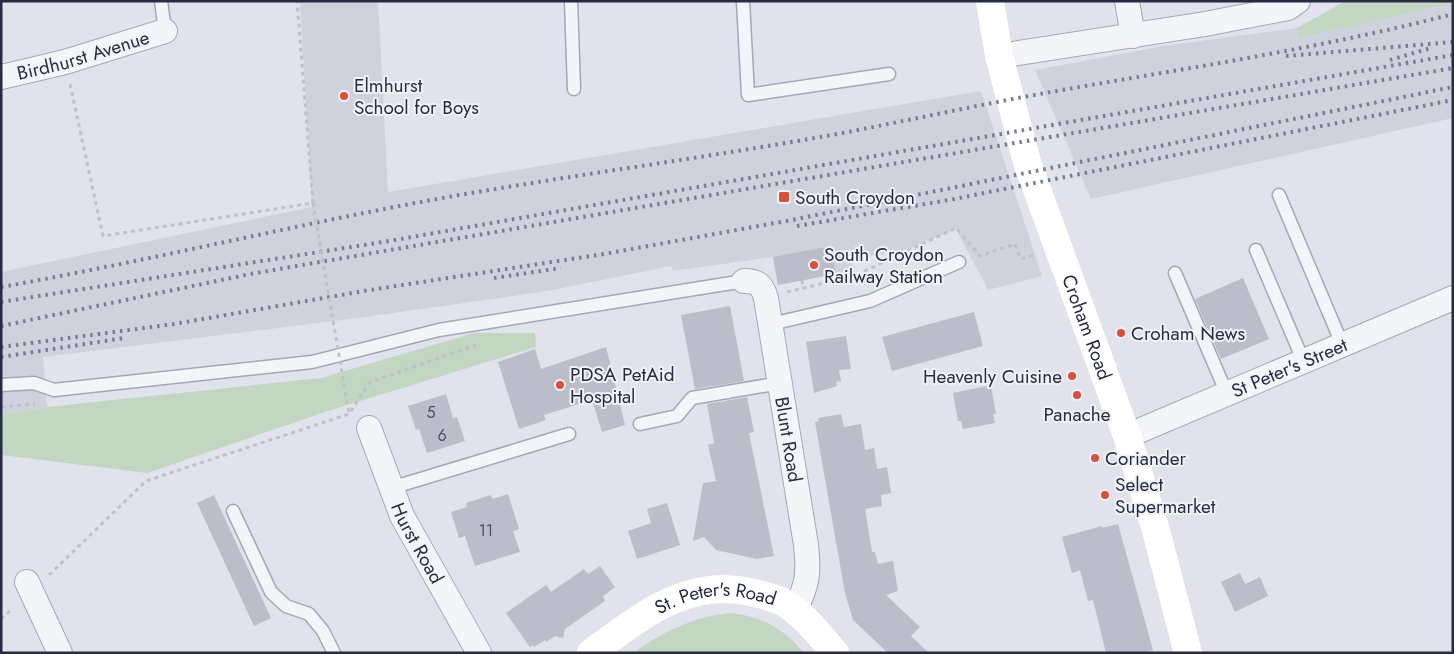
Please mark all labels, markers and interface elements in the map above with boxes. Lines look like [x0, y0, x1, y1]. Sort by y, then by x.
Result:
street label: Birdhurst Avenue [14, 23, 153, 86]
place label: Elmhurst School for Boys [354, 72, 479, 121]
marker: Elmhurst School for Boys [338, 90, 350, 102]
place label: South Croydon [795, 184, 915, 211]
marker: South Croydon [777, 190, 791, 204]
place label: South Croydon Railway Station [824, 241, 944, 290]
marker: South Croydon Railway Station [808, 259, 820, 271]
street label: Croham Road [1056, 271, 1119, 383]
place label: Croham News [1131, 320, 1245, 347]
marker: Croham News [1115, 327, 1127, 339]
street label: St Peter's Street [1227, 331, 1352, 404]
place label: PDSA PetAid Hospital [570, 361, 674, 410]
place label: Heavenly Cuisine [923, 363, 1062, 390]
marker: Heavenly Cuisine [1066, 370, 1078, 382]
marker: PDSA PetAid Hospital [554, 379, 566, 391]
marker: Panache [1071, 389, 1083, 401]
street label: Blunt Road [769, 395, 809, 484]
house number: 5 [426, 401, 436, 424]
place label: Panache [1044, 401, 1111, 428]
house number: 6 [437, 424, 447, 447]
place label: Coriander [1105, 445, 1187, 472]
marker: Coriander [1089, 452, 1101, 464]
place label: Select Supermarket [1115, 471, 1216, 520]
marker: Select Supermarket [1099, 489, 1111, 501]
street label: Hurst Road [385, 499, 451, 588]
house number: 11 [479, 519, 493, 542]
street label: St. Peter's Road [649, 575, 780, 620]

